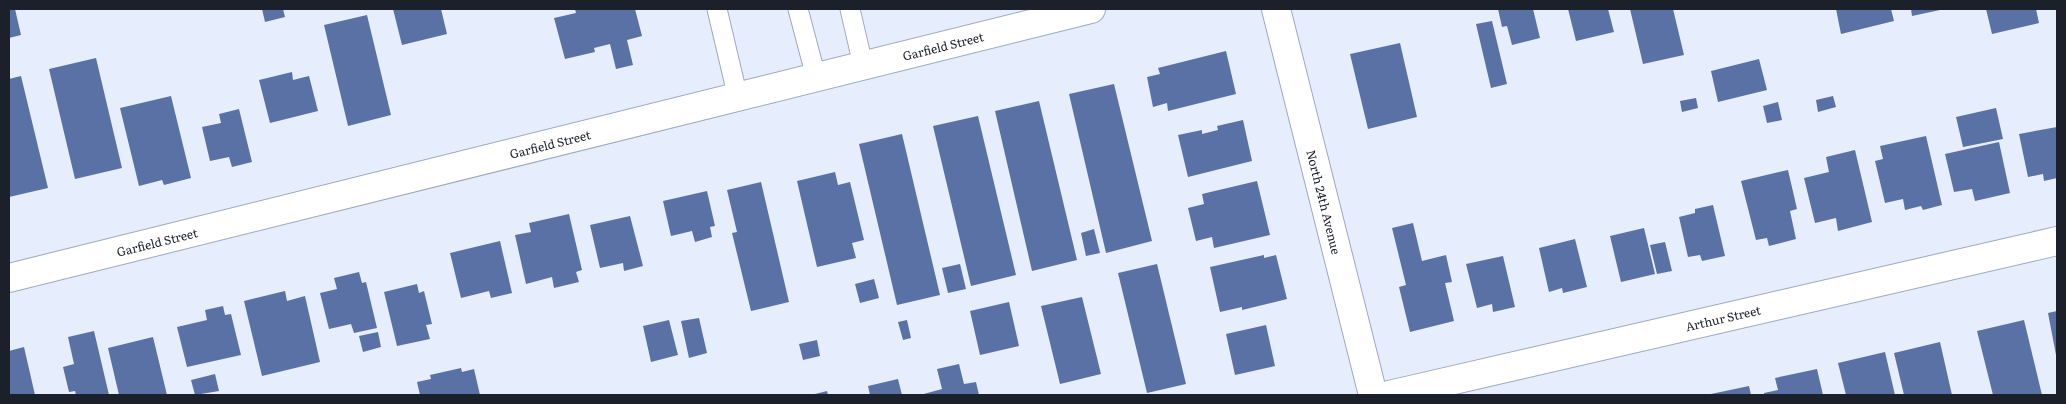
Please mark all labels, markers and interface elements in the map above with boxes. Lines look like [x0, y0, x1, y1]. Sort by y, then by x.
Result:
street label: Garfield Street [901, 27, 985, 65]
street label: Garfield Street [508, 125, 592, 163]
street label: North 24th Avenue [1302, 148, 1346, 256]
street label: Garfield Street [115, 223, 199, 261]
street label: Arthur Street [1684, 301, 1763, 335]

